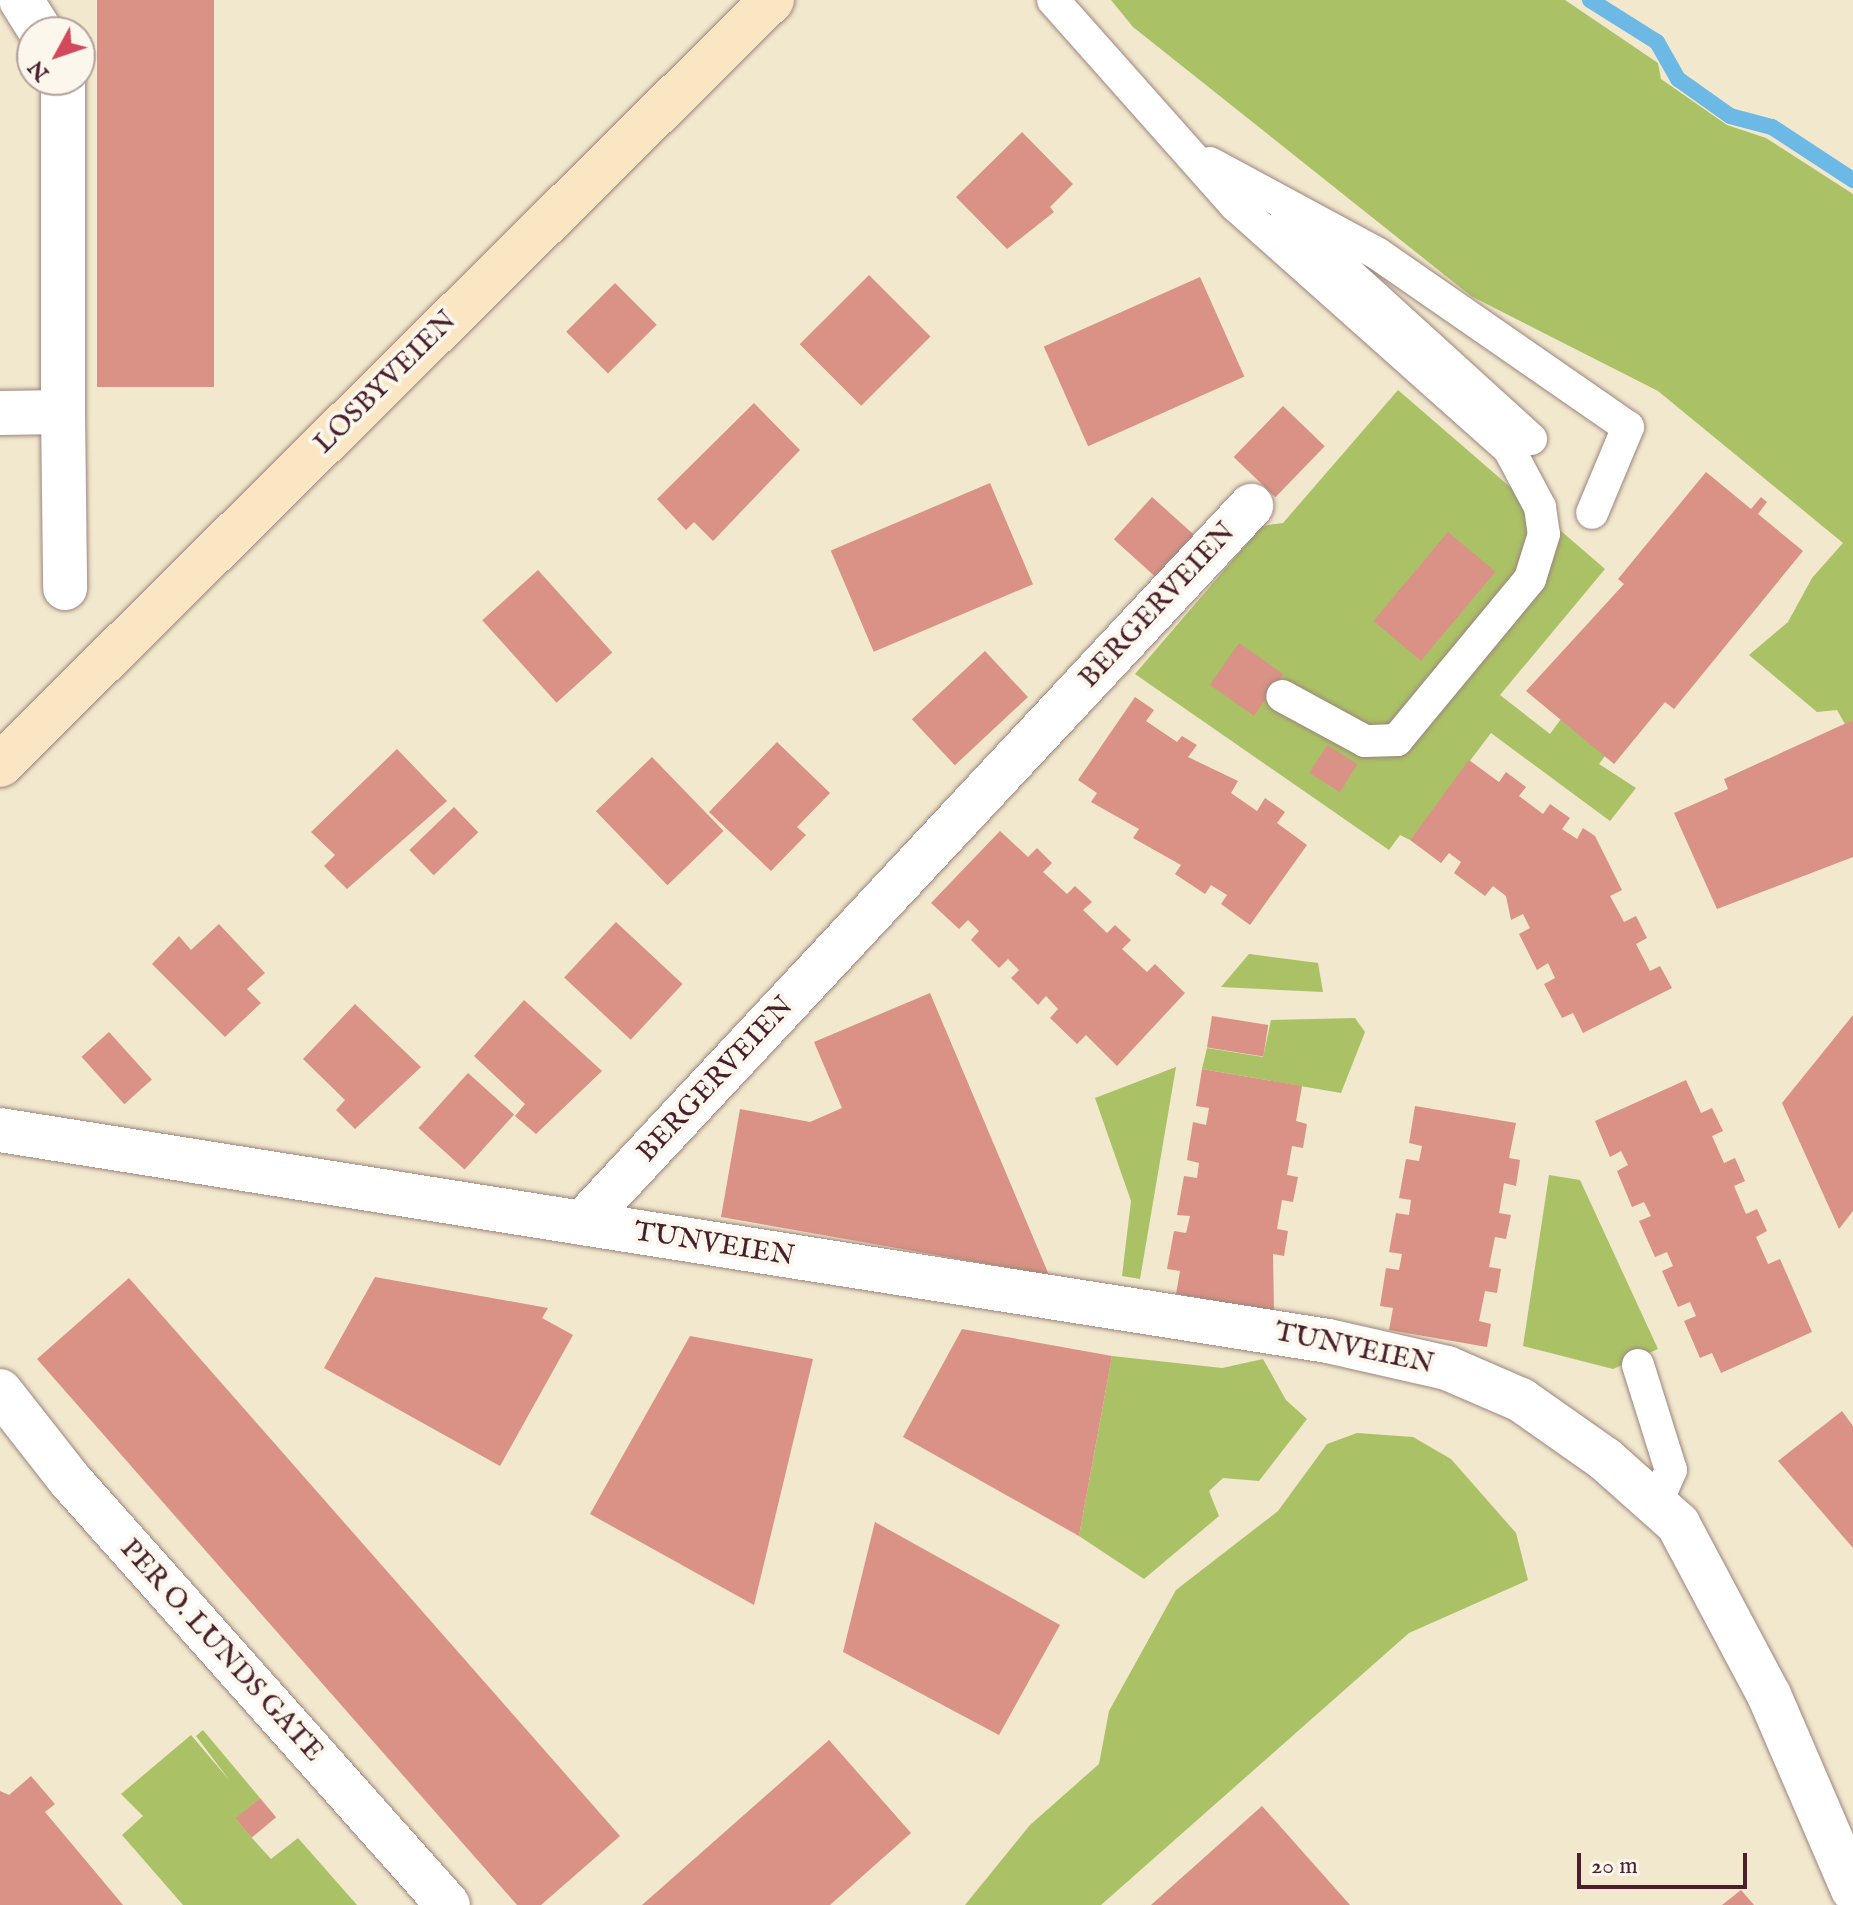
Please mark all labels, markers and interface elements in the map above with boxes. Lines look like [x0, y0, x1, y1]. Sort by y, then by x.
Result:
north arrow [16, 16, 96, 96]
text: N [22, 54, 56, 86]
street label: LOSBYVEIEN [308, 305, 464, 461]
street label: BERGERVEIEN [1073, 516, 1243, 696]
street label: BERGERVEIEN [631, 990, 801, 1170]
street label: TUNVEIEN [631, 1216, 797, 1274]
street label: TUNVEIEN [1271, 1316, 1437, 1382]
street label: PER O. LUNDS GATE [112, 1533, 330, 1769]
scale bar [1581, 1837, 1751, 1887]
text: 20 m [1591, 1851, 1638, 1882]

